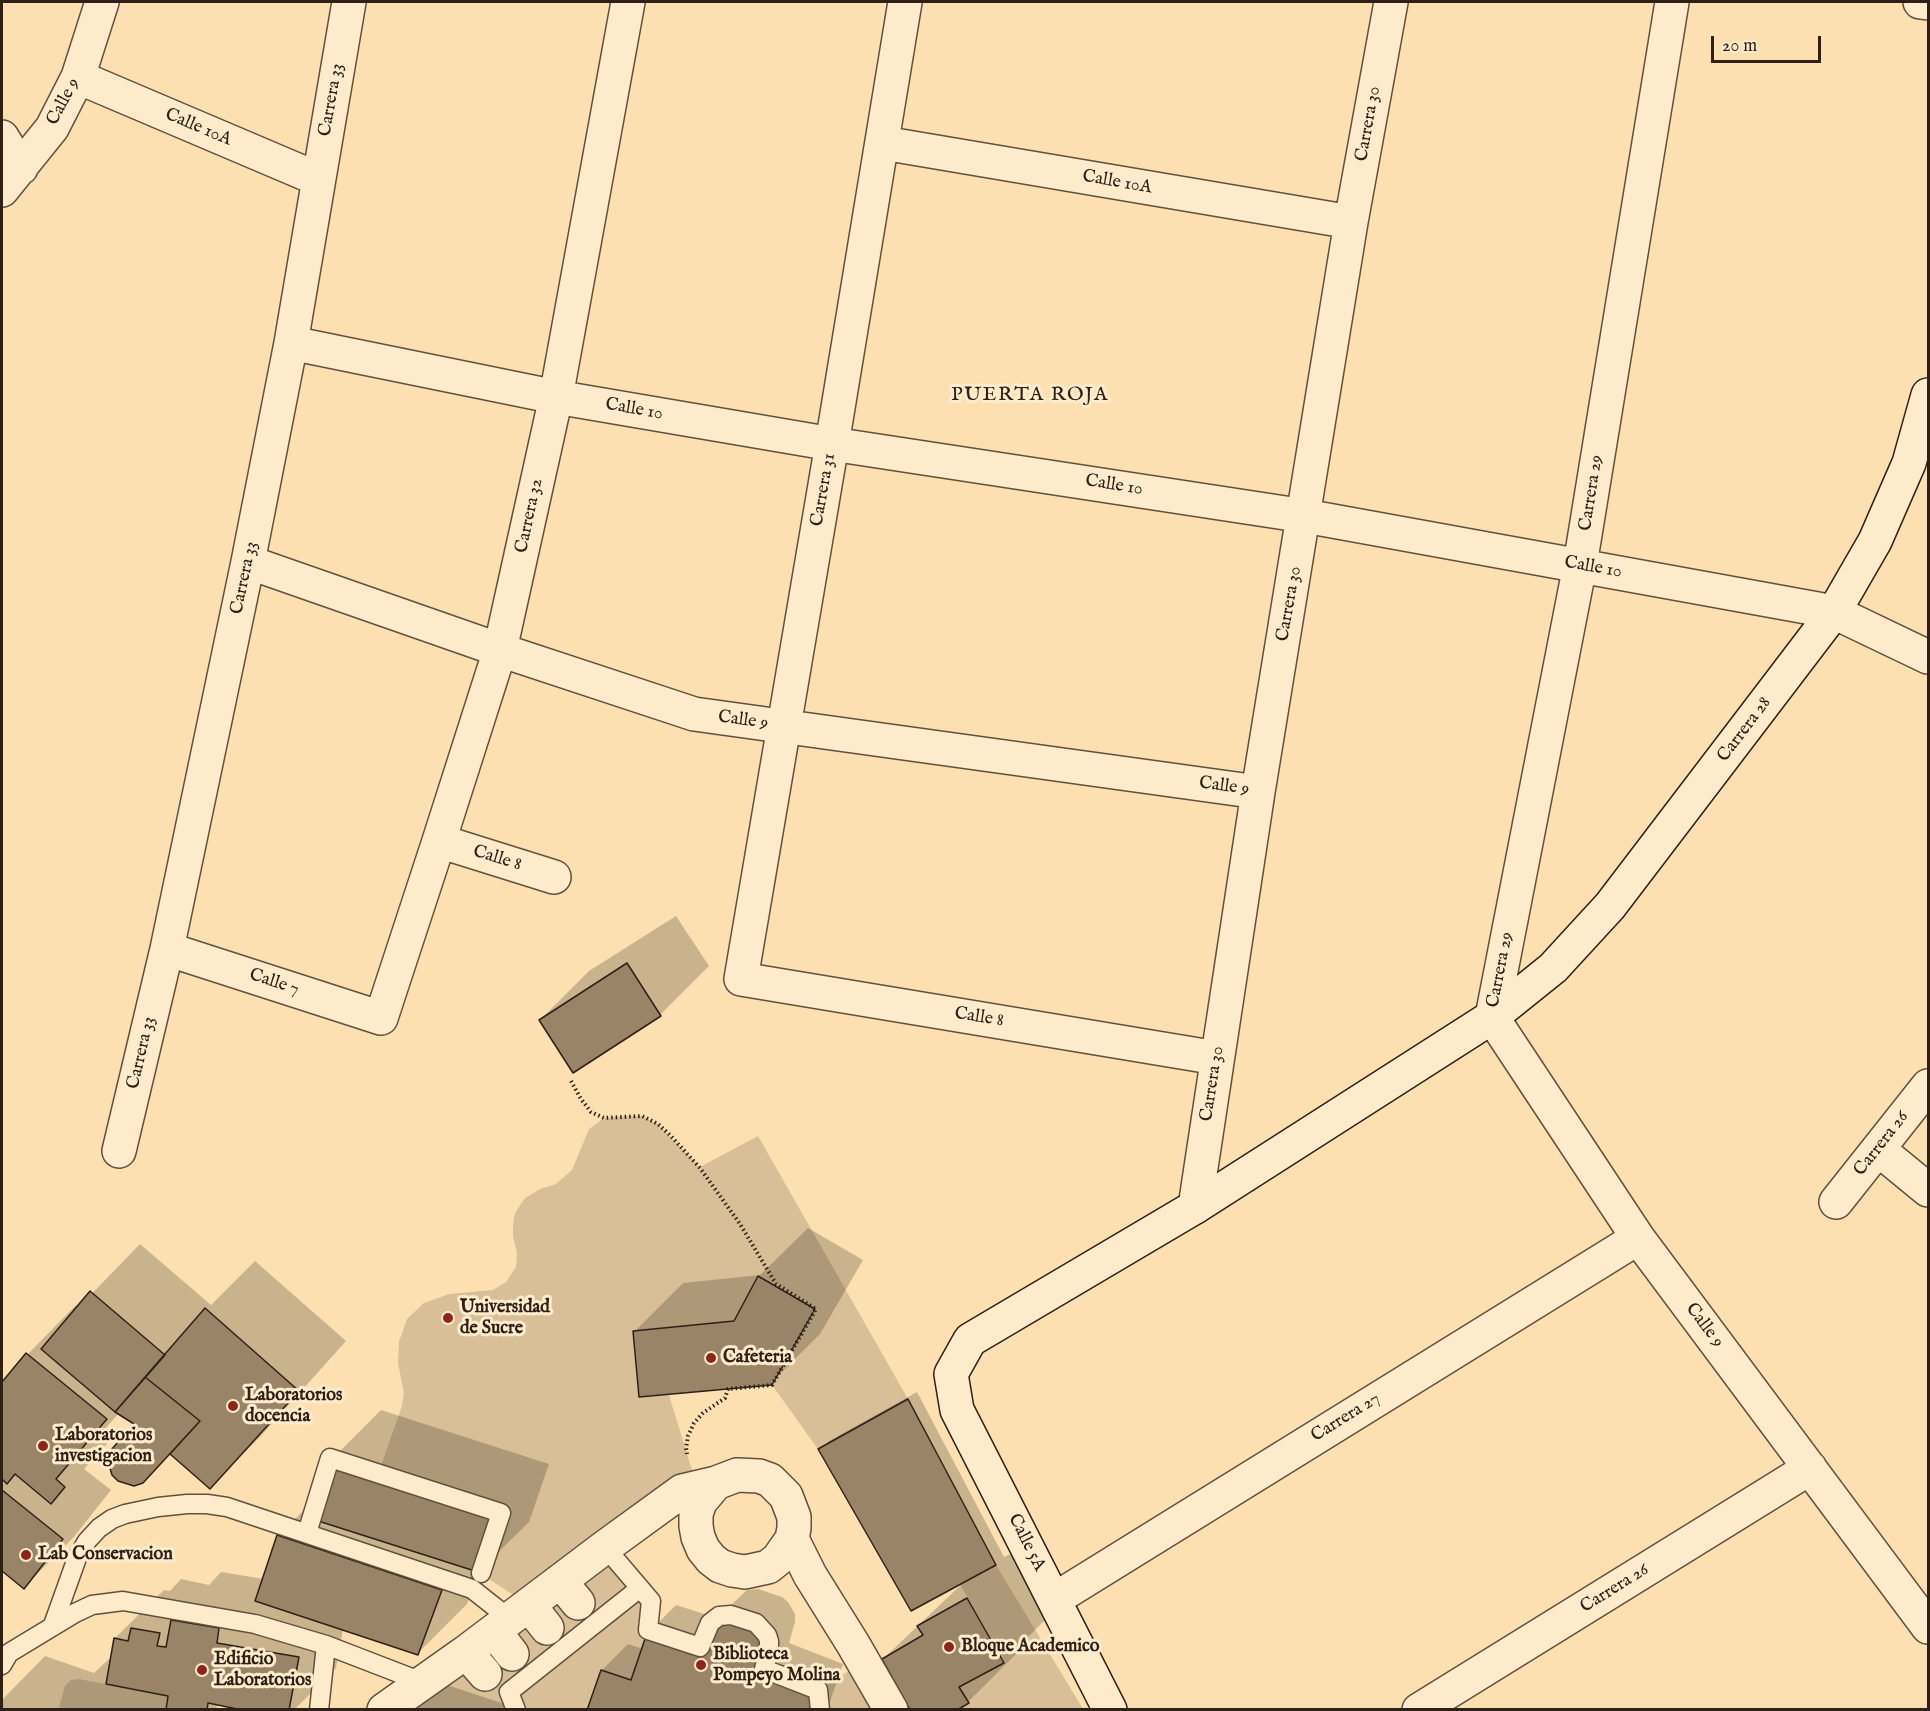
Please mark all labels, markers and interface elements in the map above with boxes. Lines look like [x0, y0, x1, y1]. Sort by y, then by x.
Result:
scale bar [1714, 24, 1824, 62]
text: 20 m [1722, 35, 1757, 58]
street label: Carrera 33 [315, 62, 349, 138]
street label: Calle 9 [43, 75, 85, 129]
street label: Carrera 30 [1352, 85, 1386, 163]
street label: Calle 10A [161, 104, 235, 152]
street label: Calle 10A [1081, 166, 1153, 200]
district label: PUERTA ROJA [951, 384, 1109, 408]
street label: Calle 10 [604, 394, 664, 426]
street label: Carrera 31 [807, 452, 841, 528]
street label: Carrera 29 [1575, 453, 1609, 533]
street label: Calle 10 [1084, 471, 1144, 501]
street label: Carrera 32 [512, 477, 548, 555]
street label: Carrera 33 [227, 540, 263, 616]
street label: Calle 10 [1563, 552, 1623, 584]
street label: Carrera 30 [1273, 565, 1307, 643]
street label: Carrera 28 [1714, 693, 1776, 767]
street label: Calle 9 [717, 707, 769, 735]
street label: Calle 9 [1198, 773, 1250, 801]
street label: Calle 8 [470, 841, 524, 877]
street label: Carrera 29 [1483, 930, 1519, 1010]
street label: Calle 7 [246, 965, 302, 1001]
street label: Calle 8 [953, 1003, 1005, 1033]
street label: Carrera 33 [123, 1015, 161, 1091]
street label: Carrera 30 [1196, 1045, 1230, 1123]
street label: Carrera 26 [1850, 1107, 1914, 1181]
place label: Universidad de Sucre [460, 1297, 550, 1340]
street label: Calle 9 [1680, 1299, 1728, 1353]
marker: Universidad de Sucre [441, 1311, 455, 1325]
place label: Cafeteria [723, 1347, 792, 1369]
marker: Cafeteria [704, 1351, 718, 1365]
place label: Laboratorios docencia [245, 1385, 342, 1428]
street label: Carrera 27 [1308, 1388, 1384, 1448]
marker: Laboratorios docencia [226, 1399, 240, 1413]
place label: Laboratorios investigacion [55, 1425, 152, 1468]
marker: Laboratorios investigacion [36, 1439, 50, 1453]
street label: Calle 5A [1002, 1511, 1050, 1575]
place label: Lab Conservacion [38, 1544, 173, 1566]
marker: Lab Conservacion [19, 1548, 33, 1562]
street label: Carrera 26 [1577, 1560, 1653, 1618]
place label: Bloque Academico [961, 1636, 1099, 1658]
marker: Bloque Academico [942, 1640, 956, 1654]
place label: Biblioteca Pompeyo Molina [713, 1644, 840, 1686]
place label: Edificio Laboratorios [214, 1649, 311, 1692]
marker: Biblioteca Pompeyo Molina [694, 1658, 708, 1672]
marker: Edificio Laboratorios [195, 1663, 209, 1677]

